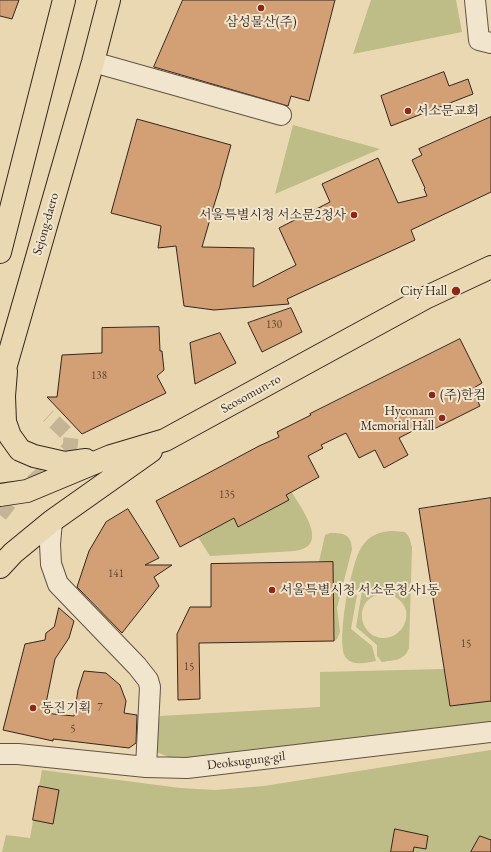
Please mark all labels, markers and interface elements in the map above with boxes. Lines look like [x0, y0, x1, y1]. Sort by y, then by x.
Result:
marker: 삼성물산(주) [256, 3, 266, 13]
place label: 삼성물산(주) [226, 14, 296, 30]
place label: 서소문교회 [416, 103, 479, 119]
marker: 서소문교회 [403, 106, 413, 116]
street label: Sejong-daero [30, 191, 62, 257]
place label: 서울특별시청 서소문2청사 [199, 207, 346, 223]
marker: 서울특별시청 서소문2청사 [349, 210, 359, 220]
place label: City Hall [400, 283, 447, 299]
marker: City Hall [450, 285, 462, 297]
house number: 130 [266, 318, 282, 332]
house number: 138 [91, 369, 107, 383]
street label: Seosomun-ro [218, 371, 284, 417]
place label: (주)한컴 [440, 387, 486, 403]
marker: (주)한컴 [427, 390, 437, 400]
place label: Hyeonam Memorial Hall [361, 403, 434, 434]
marker: Hyeonam Memorial Hall [437, 413, 447, 423]
house number: 135 [219, 488, 235, 502]
house number: 141 [108, 567, 124, 581]
place label: 서울특별시청 서소문청사1동 [280, 582, 440, 598]
marker: 서울특별시청 서소문청사1동 [267, 585, 277, 595]
house number: 15 [461, 637, 471, 651]
house number: 15 [184, 660, 194, 674]
place label: 동진기획 [41, 700, 91, 716]
house number: 7 [97, 701, 103, 715]
marker: 동진기획 [28, 703, 38, 713]
house number: 5 [70, 722, 76, 736]
street label: Deoksugung-gil [206, 748, 286, 774]

